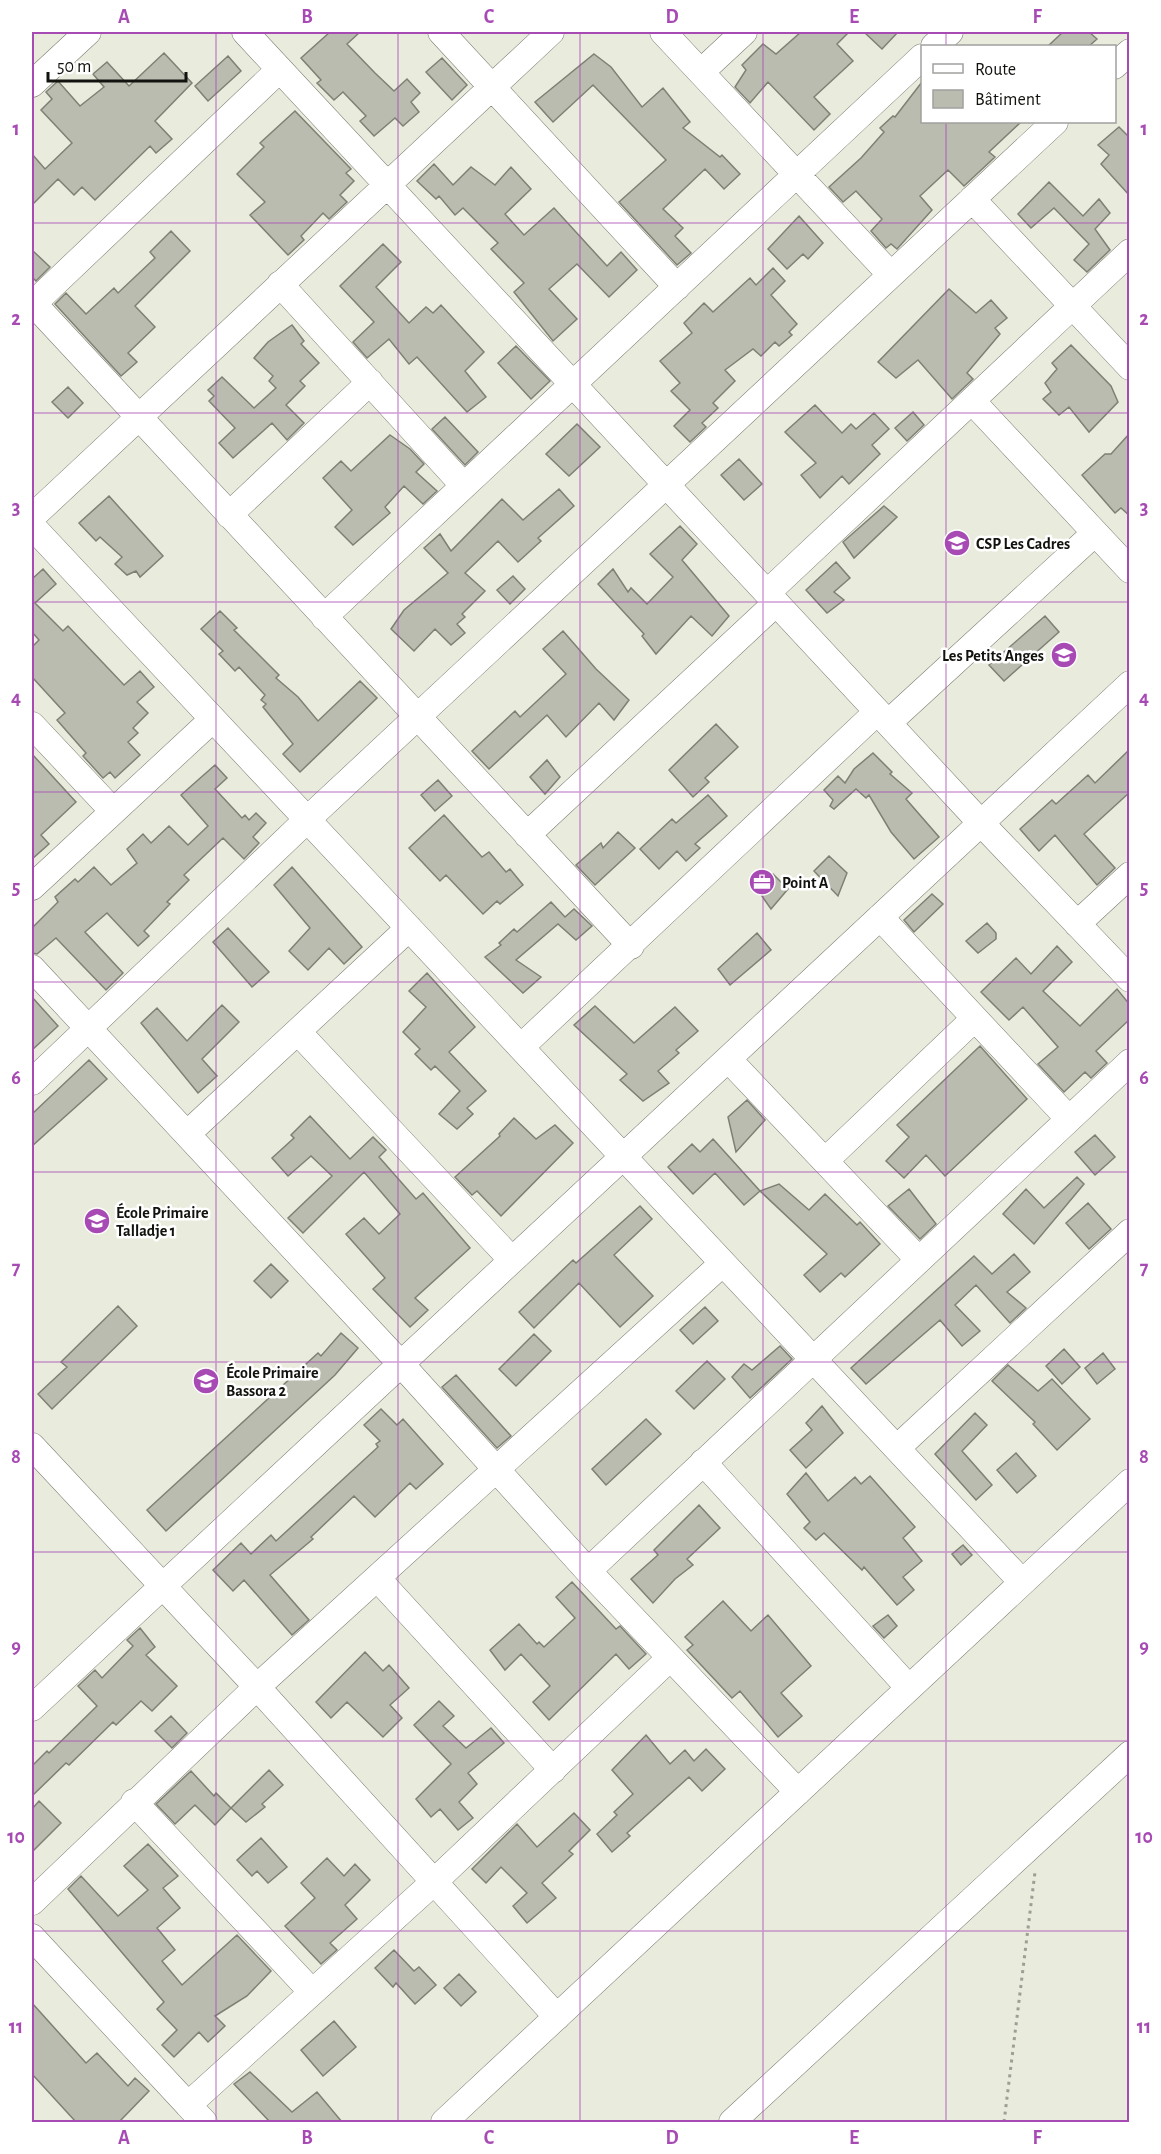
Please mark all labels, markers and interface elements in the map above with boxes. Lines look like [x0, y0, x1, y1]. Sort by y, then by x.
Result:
text: A [118, 7, 130, 27]
text: B [301, 7, 313, 27]
text: C [484, 7, 495, 27]
text: D [665, 7, 679, 27]
text: E [849, 7, 859, 27]
text: F [1032, 7, 1042, 27]
scale bar [48, 45, 186, 83]
legend [921, 45, 1116, 123]
text: 50 m [57, 58, 91, 76]
text: Route [975, 61, 1016, 79]
text: Bâtiment [975, 91, 1041, 109]
text: 1 [12, 119, 20, 139]
text: 1 [1140, 119, 1148, 139]
text: 2 [11, 309, 21, 329]
text: 2 [1139, 309, 1149, 329]
text: 3 [12, 498, 20, 518]
text: 3 [1140, 498, 1148, 518]
school or university icon: CSP Les Cadres [942, 528, 972, 558]
place label: CSP Les Cadres [976, 536, 1070, 552]
school or university icon: Les Petits Anges [1049, 640, 1079, 670]
place label: Les Petits Anges [942, 648, 1044, 664]
text: 4 [11, 688, 21, 708]
text: 4 [1139, 688, 1149, 708]
office icon: Point A [747, 867, 777, 897]
place label: Point A [782, 875, 829, 891]
text: 5 [12, 878, 20, 898]
text: 5 [1140, 878, 1148, 898]
text: 6 [11, 1068, 21, 1088]
text: 6 [1139, 1068, 1149, 1088]
place label: École Primaire Talladje 1 [116, 1202, 209, 1240]
school or university icon: École Primaire Talladje 1 [82, 1206, 112, 1236]
text: 7 [12, 1258, 21, 1278]
text: 7 [1140, 1258, 1149, 1278]
place label: École Primaire Bassora 2 [226, 1362, 319, 1399]
school or university icon: École Primaire Bassora 2 [191, 1366, 221, 1396]
text: 8 [11, 1447, 21, 1467]
text: 8 [1139, 1447, 1149, 1467]
text: 9 [11, 1637, 21, 1657]
text: 9 [1139, 1637, 1149, 1657]
text: 10 [7, 1827, 25, 1847]
text: 10 [1135, 1827, 1153, 1847]
text: 11 [9, 2017, 23, 2037]
text: 11 [1137, 2017, 1151, 2037]
text: A [118, 2128, 130, 2148]
text: B [301, 2128, 313, 2148]
text: C [484, 2128, 495, 2148]
text: D [665, 2128, 679, 2148]
text: E [849, 2128, 859, 2148]
text: F [1032, 2128, 1042, 2148]

